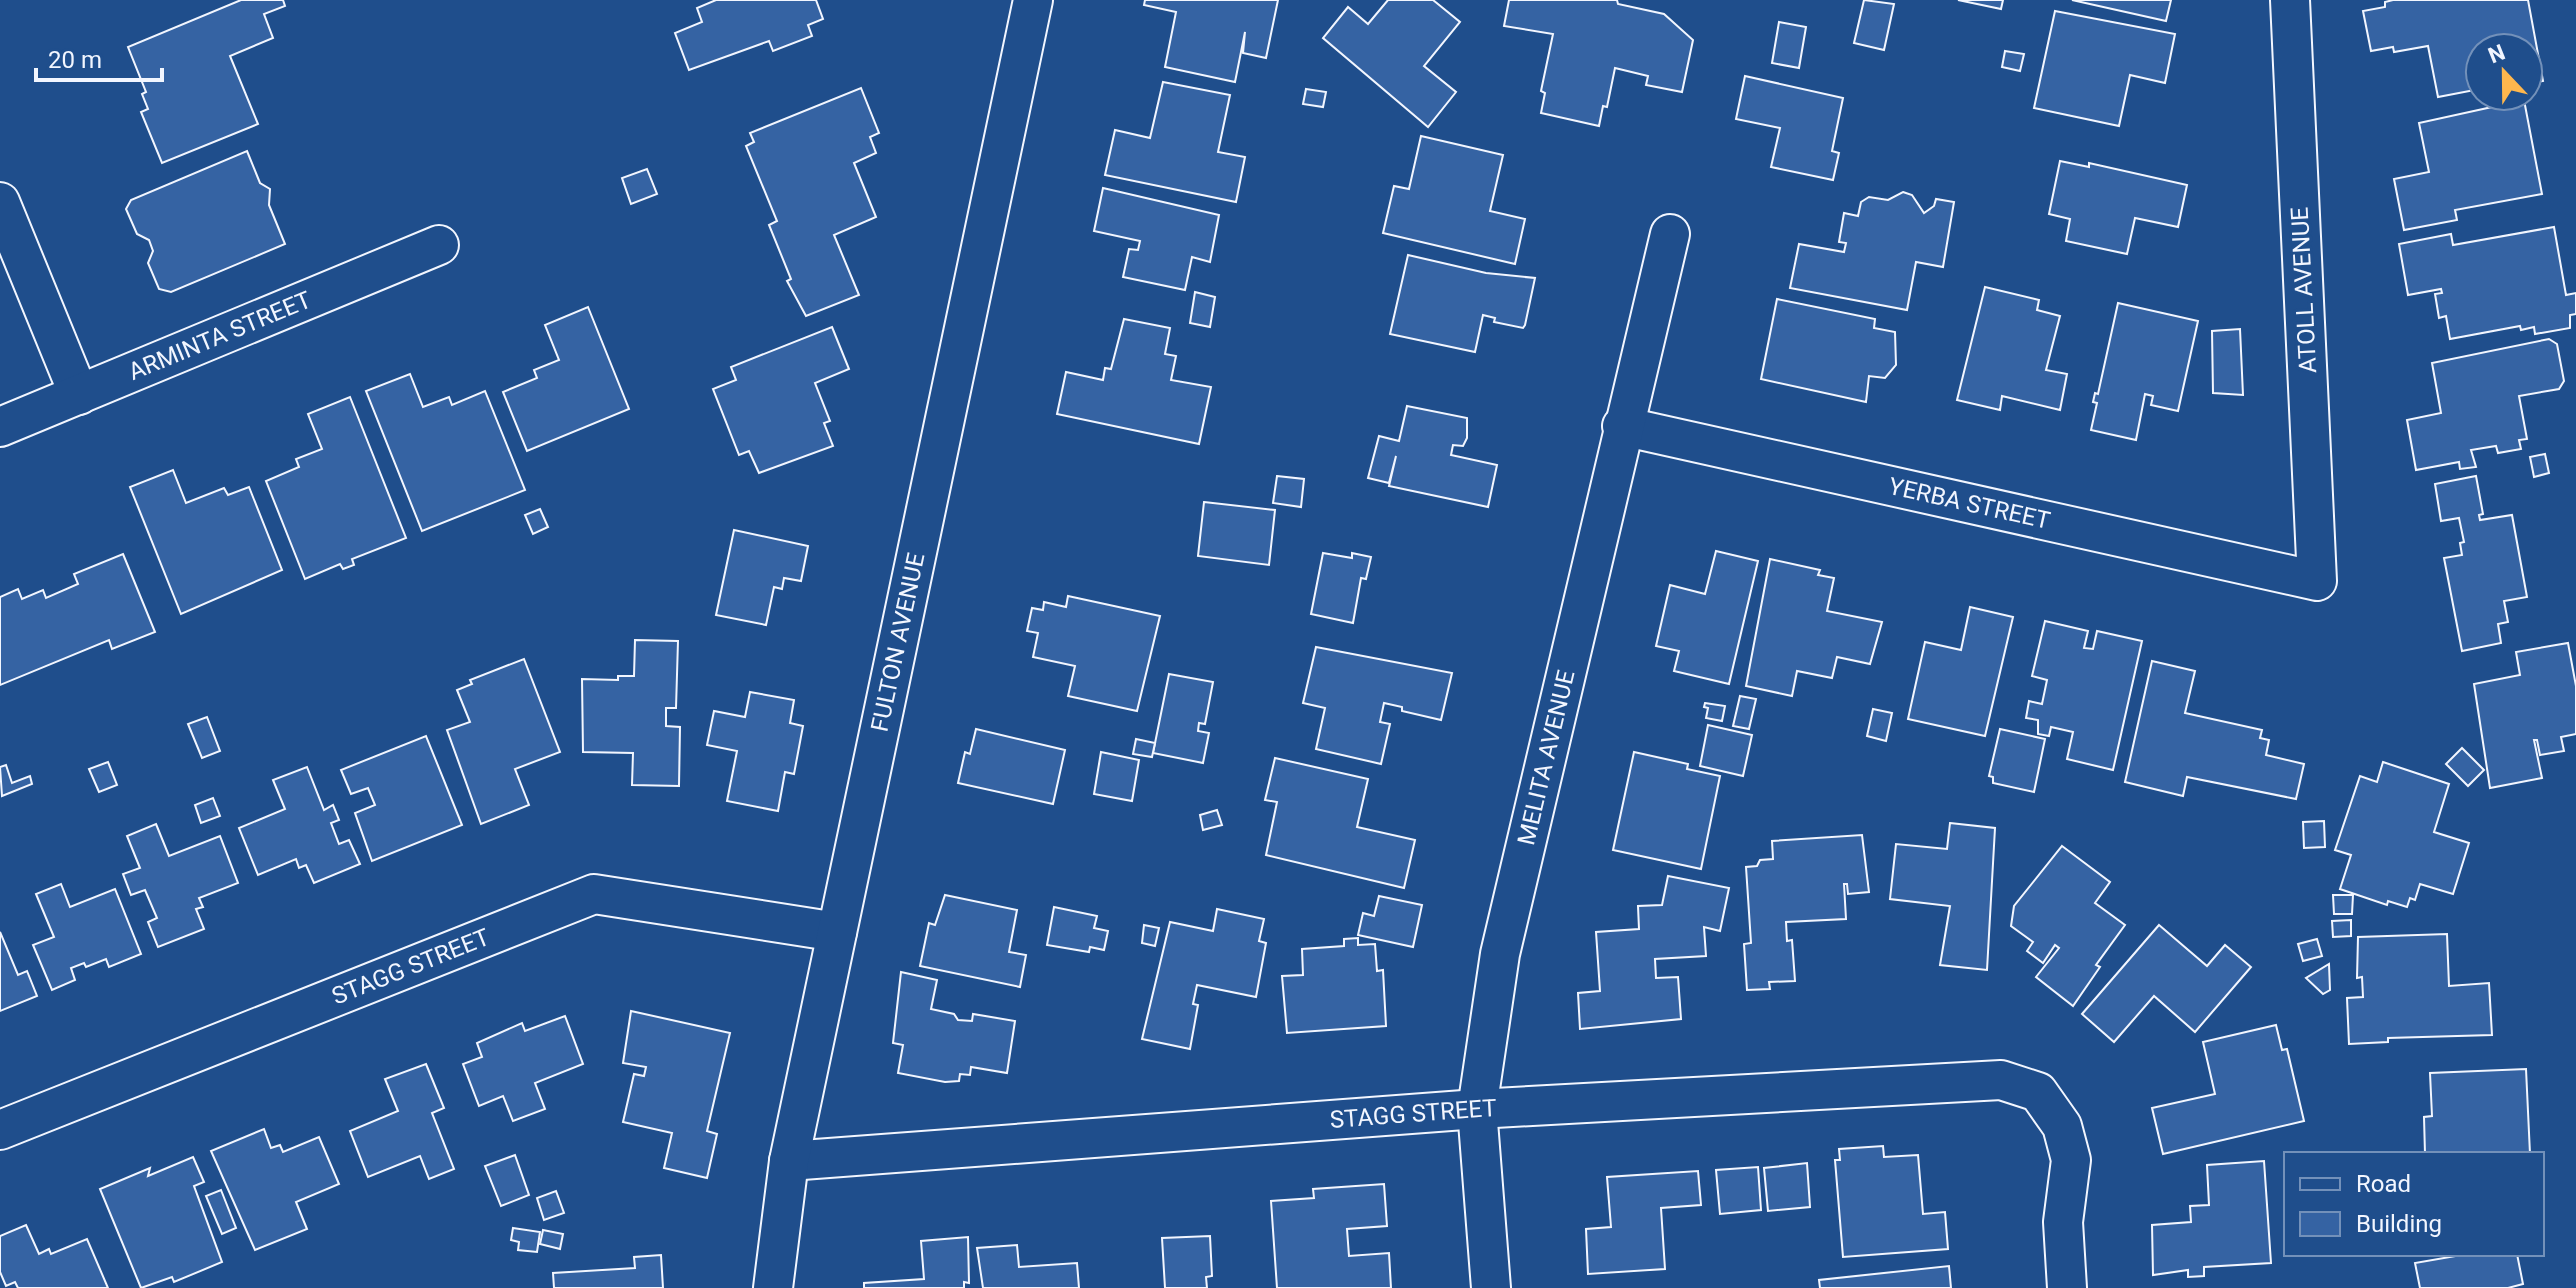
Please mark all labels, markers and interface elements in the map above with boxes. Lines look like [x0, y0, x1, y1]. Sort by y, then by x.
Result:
scale bar [36, 32, 162, 82]
north arrow [2464, 32, 2544, 112]
text: N [2485, 39, 2509, 68]
text: 20 m [48, 46, 102, 74]
street label: ATOLL AVENUE [2286, 206, 2322, 374]
street label: ARMINTA STREET [124, 286, 315, 386]
street label: YERBA STREET [1886, 472, 2053, 535]
street label: FULTON AVENUE [866, 550, 930, 734]
street label: MELITA AVENUE [1512, 668, 1581, 848]
street label: STAGG STREET [328, 923, 494, 1011]
street label: STAGG STREET [1329, 1094, 1497, 1134]
legend [2284, 1152, 2544, 1256]
text: Road [2356, 1170, 2411, 1198]
text: Building [2356, 1210, 2442, 1238]

